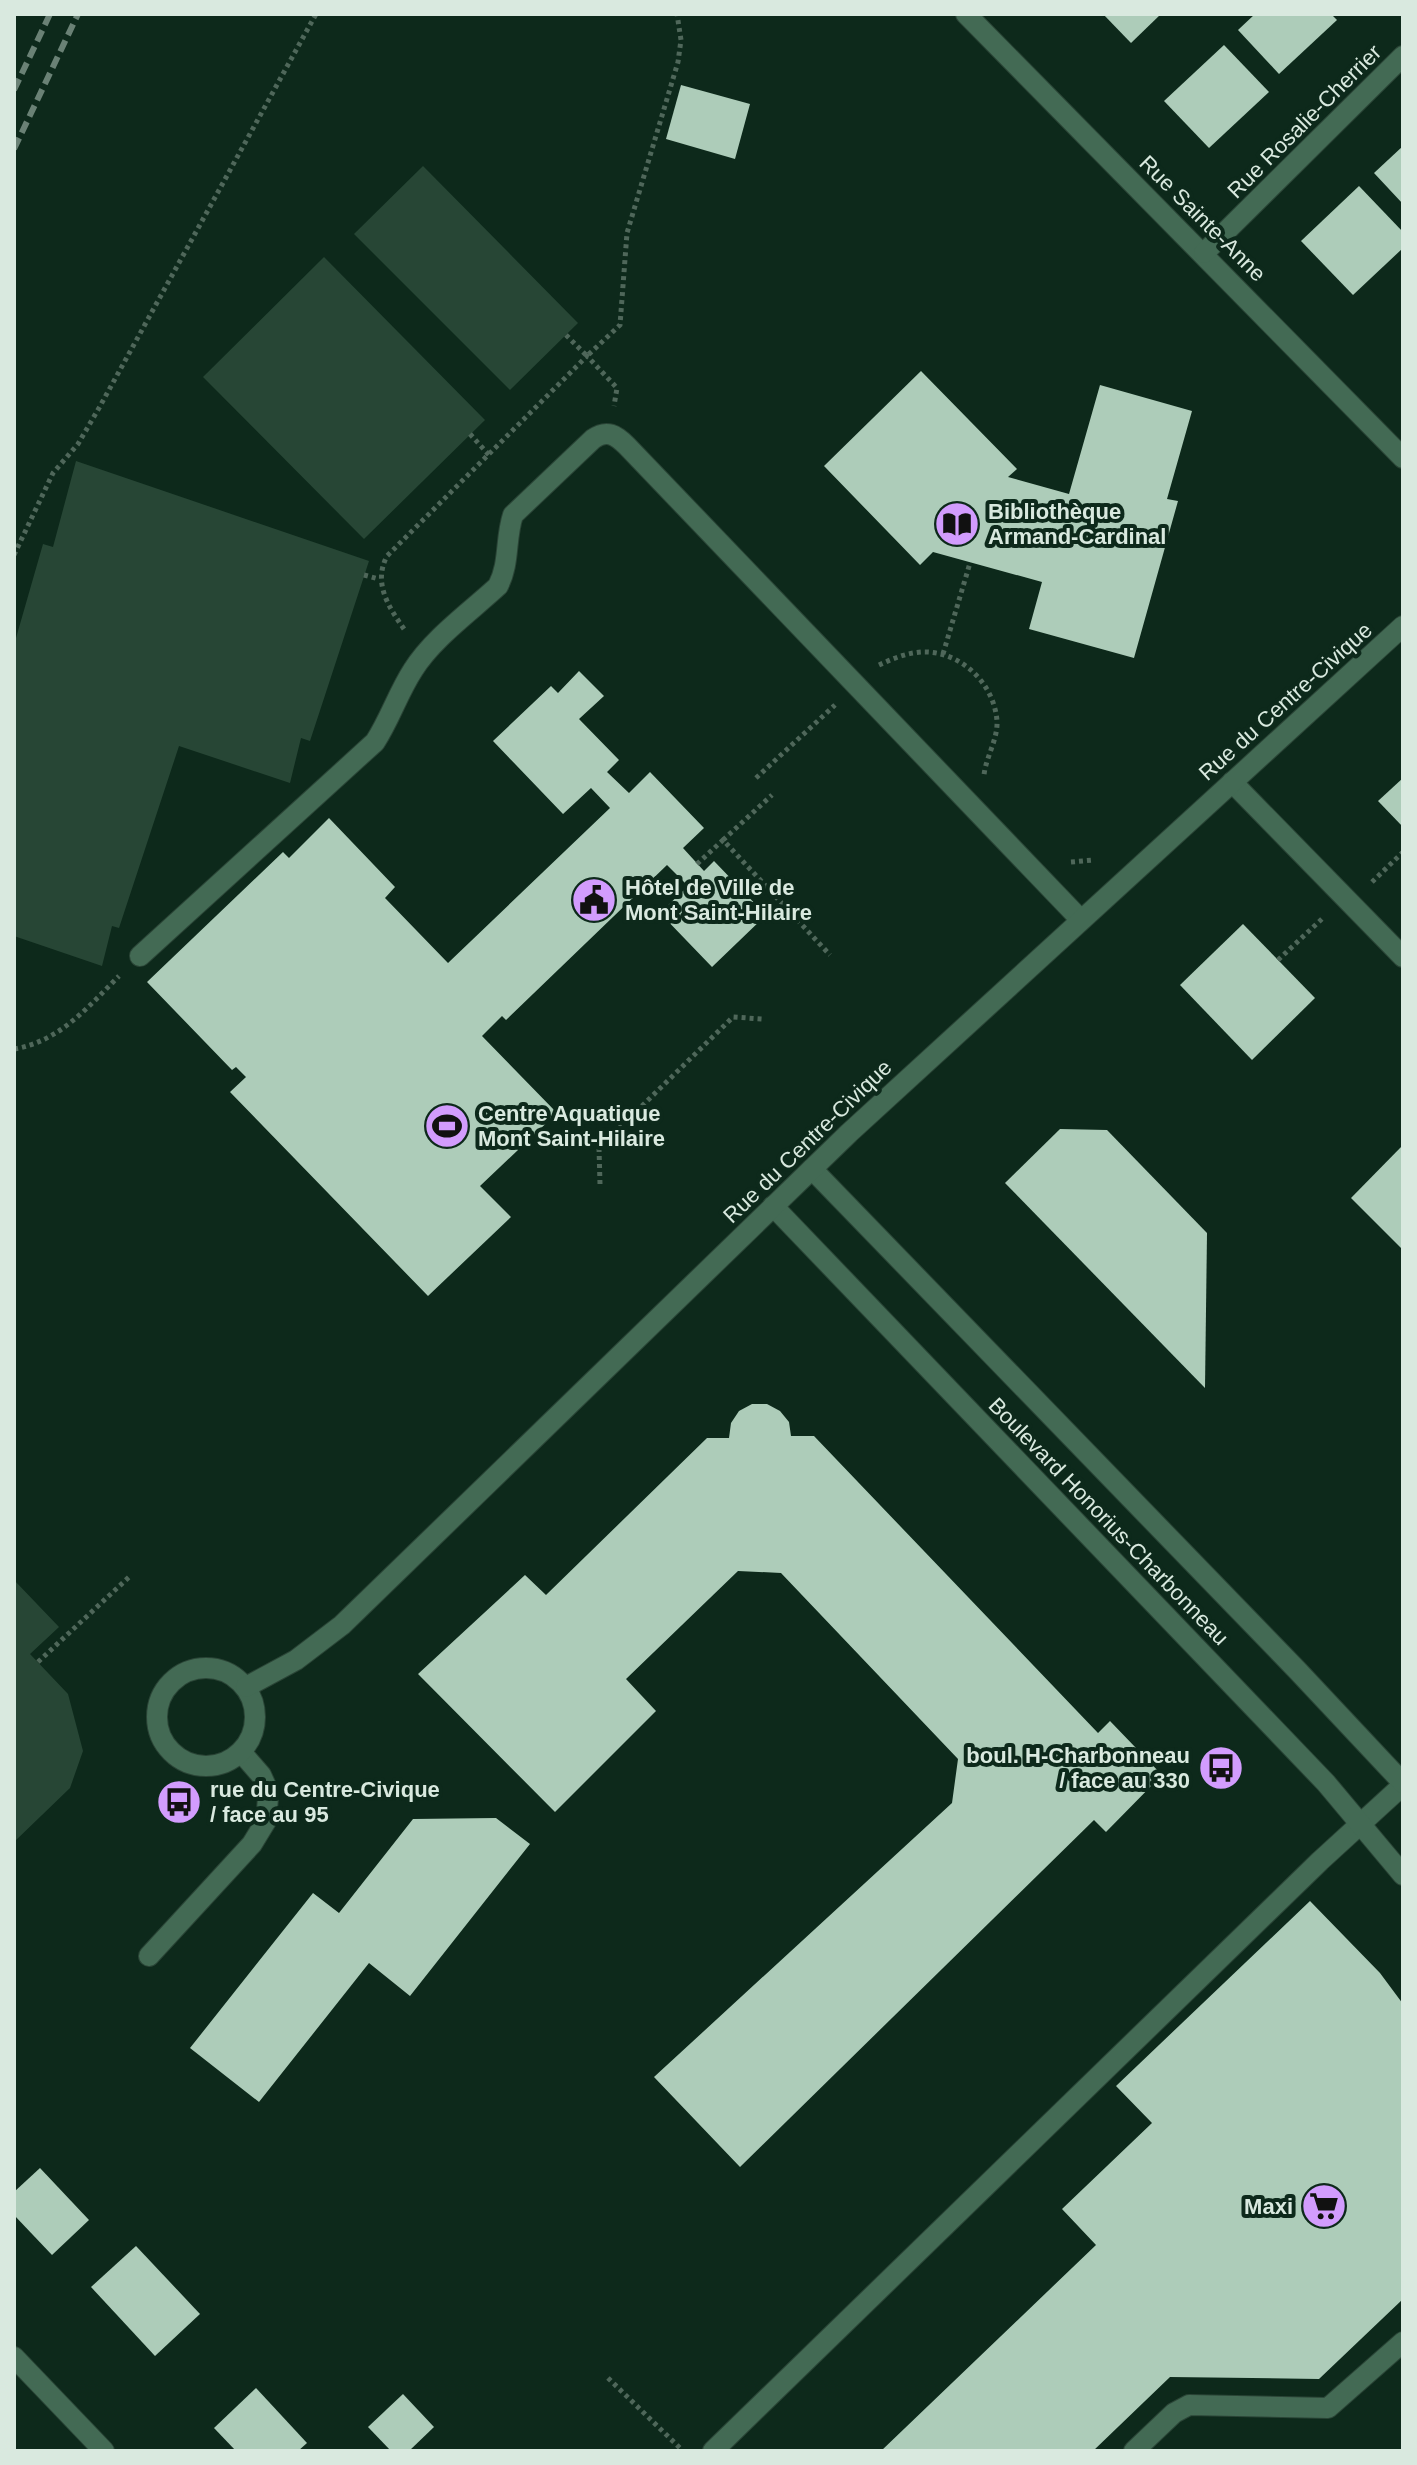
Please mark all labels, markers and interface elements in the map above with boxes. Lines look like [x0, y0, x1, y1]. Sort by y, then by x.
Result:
street label: Rue Rosalie-Cherrier [1222, 39, 1386, 203]
street label: Rue Sainte-Anne [1135, 150, 1271, 286]
place label: Bibliothèque Armand-Cardinal [988, 499, 1166, 549]
library icon: Bibliothèque Armand-Cardinal [933, 500, 981, 548]
street label: Rue du Centre-Civique [1194, 617, 1377, 786]
place label: Hôtel de Ville de Mont Saint-Hilaire [625, 875, 812, 925]
public building icon: Hôtel de Ville de Mont Saint-Hilaire [570, 876, 618, 924]
street label: Rue du Centre-Civique [718, 1055, 897, 1228]
place label: Centre Aquatique Mont Saint-Hilaire [478, 1101, 665, 1151]
sports icon: Centre Aquatique Mont Saint-Hilaire [423, 1102, 471, 1150]
street label: Boulevard Honorius-Charbonneau [984, 1393, 1234, 1650]
place label: boul. H-Charbonneau / face au 330 [966, 1743, 1190, 1793]
bus stop icon: boul. H-Charbonneau / face au 330 [1197, 1744, 1245, 1792]
place label: rue du Centre-Civique / face au 95 [210, 1777, 440, 1827]
bus stop icon: rue du Centre-Civique / face au 95 [155, 1778, 203, 1826]
supermarket icon: Maxi [1300, 2182, 1348, 2230]
place label: Maxi [1244, 2194, 1293, 2219]

